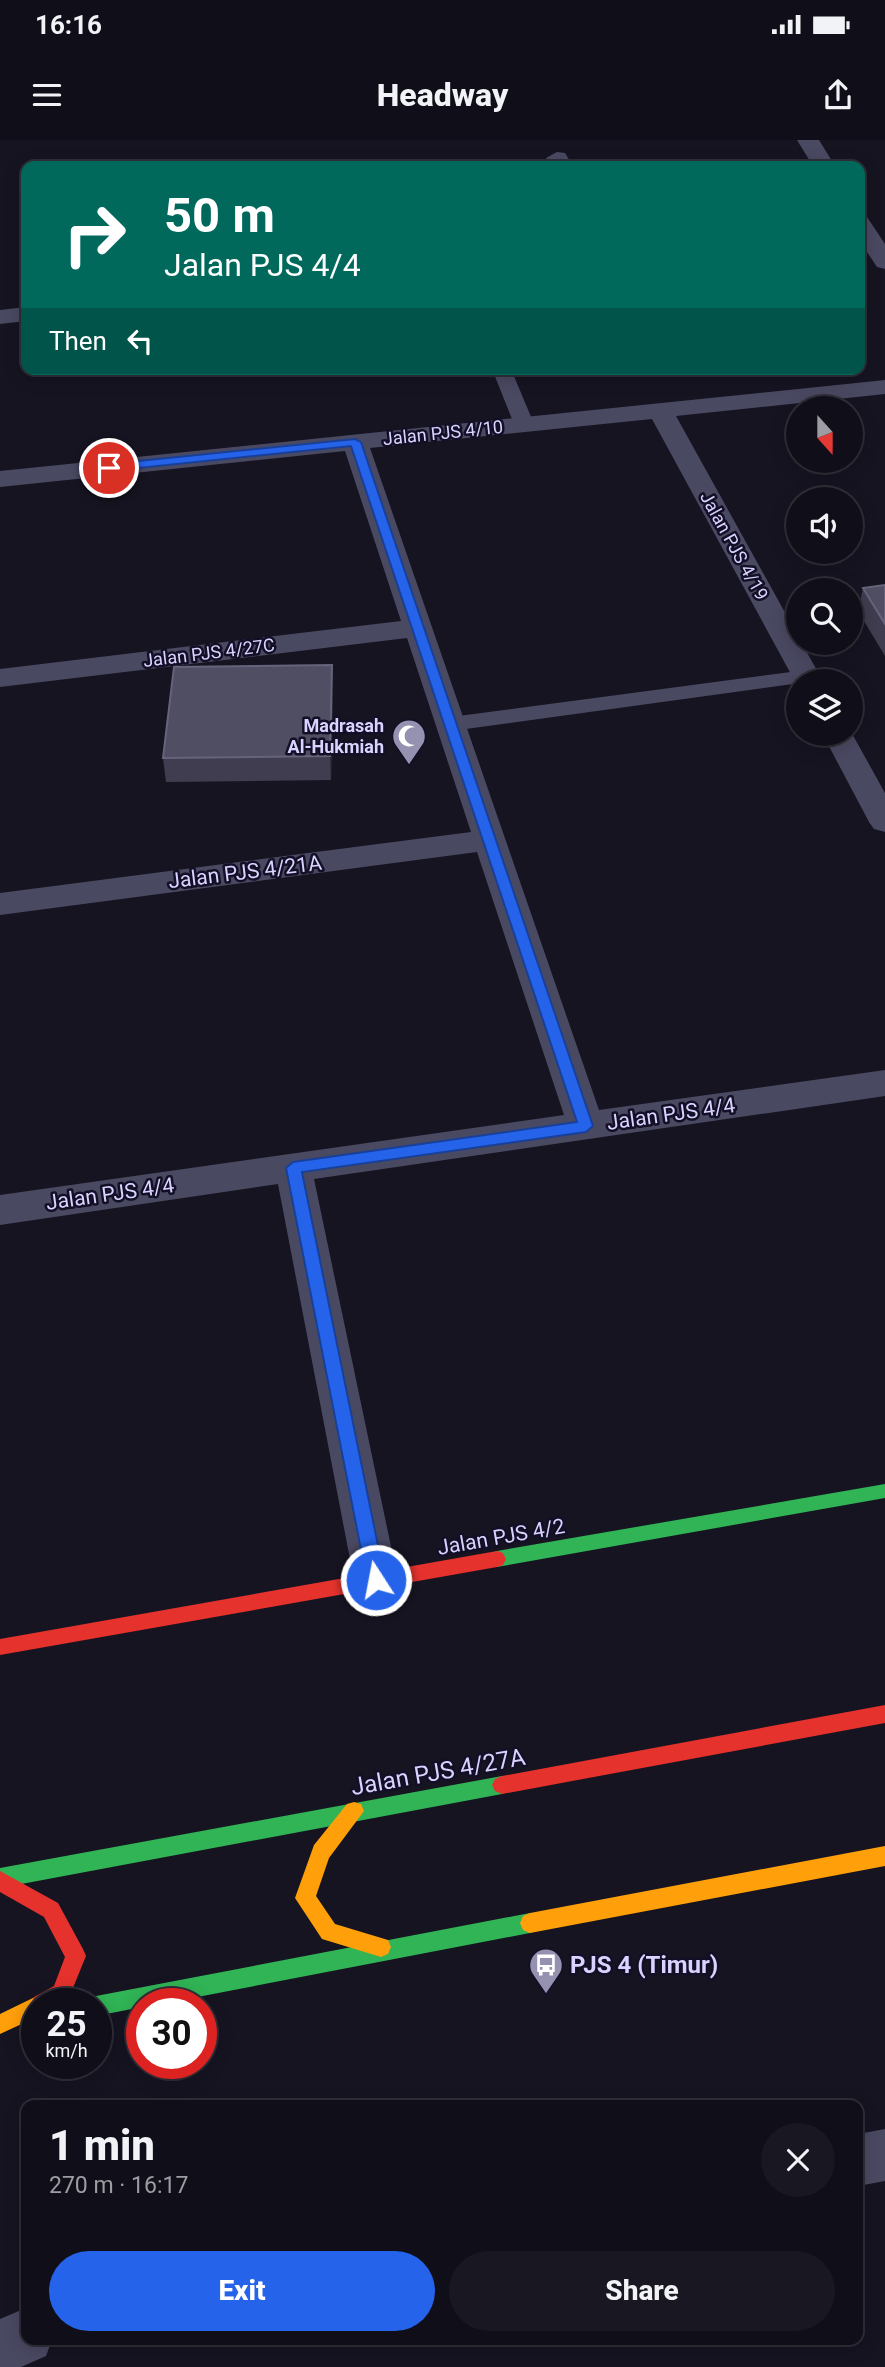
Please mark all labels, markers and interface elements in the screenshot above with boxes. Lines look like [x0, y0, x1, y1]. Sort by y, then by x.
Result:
text: 16:16 [35, 10, 102, 40]
icon: menu [28, 76, 66, 114]
text: Headway [377, 76, 508, 114]
icon: share [819, 76, 857, 114]
text: 50 m [164, 187, 275, 244]
icon: right [49, 189, 140, 280]
text: Jalan PJS 4/4 [164, 246, 361, 284]
icon: left [121, 322, 159, 360]
text: Then [49, 326, 107, 356]
north arrow [786, 396, 863, 472]
map controls [786, 396, 863, 746]
street label: Jalan PJS 4/10 [382, 416, 504, 449]
pin [79, 438, 139, 498]
icon: arrive [90, 449, 128, 487]
button: sound [786, 487, 863, 564]
street label: Jalan PJS 4/19 [696, 488, 773, 604]
button: search [786, 578, 863, 655]
street label: Jalan PJS 4/27C [142, 634, 276, 671]
button: layers [786, 669, 863, 746]
place label: Madrasah Al-Hukmiah [288, 715, 384, 757]
mosque icon: Madrasah Al-Hukmiah [390, 717, 428, 766]
street label: Jalan PJS 4/21A [167, 851, 323, 893]
street label: Jalan PJS 4/4 [605, 1093, 737, 1135]
street label: Jalan PJS 4/4 [44, 1173, 176, 1215]
street label: Jalan PJS 4/2 [435, 1514, 567, 1560]
position arrow [339, 1543, 413, 1617]
street label: Jalan PJS 4/27A [349, 1743, 528, 1801]
bus stop icon: PJS 4 (Timur) [527, 1946, 565, 1995]
place label: PJS 4 (Timur) [570, 1951, 718, 1979]
speed limit sign: 30 [126, 1988, 217, 2079]
text: 25 [46, 2004, 87, 2045]
text: km/h [45, 2040, 88, 2061]
text: 1 min [49, 2121, 155, 2170]
button: close [761, 2123, 835, 2197]
text: 270 m · 16:17 [49, 2172, 188, 2199]
button: Exit [49, 2251, 435, 2331]
button: Share [449, 2251, 835, 2331]

